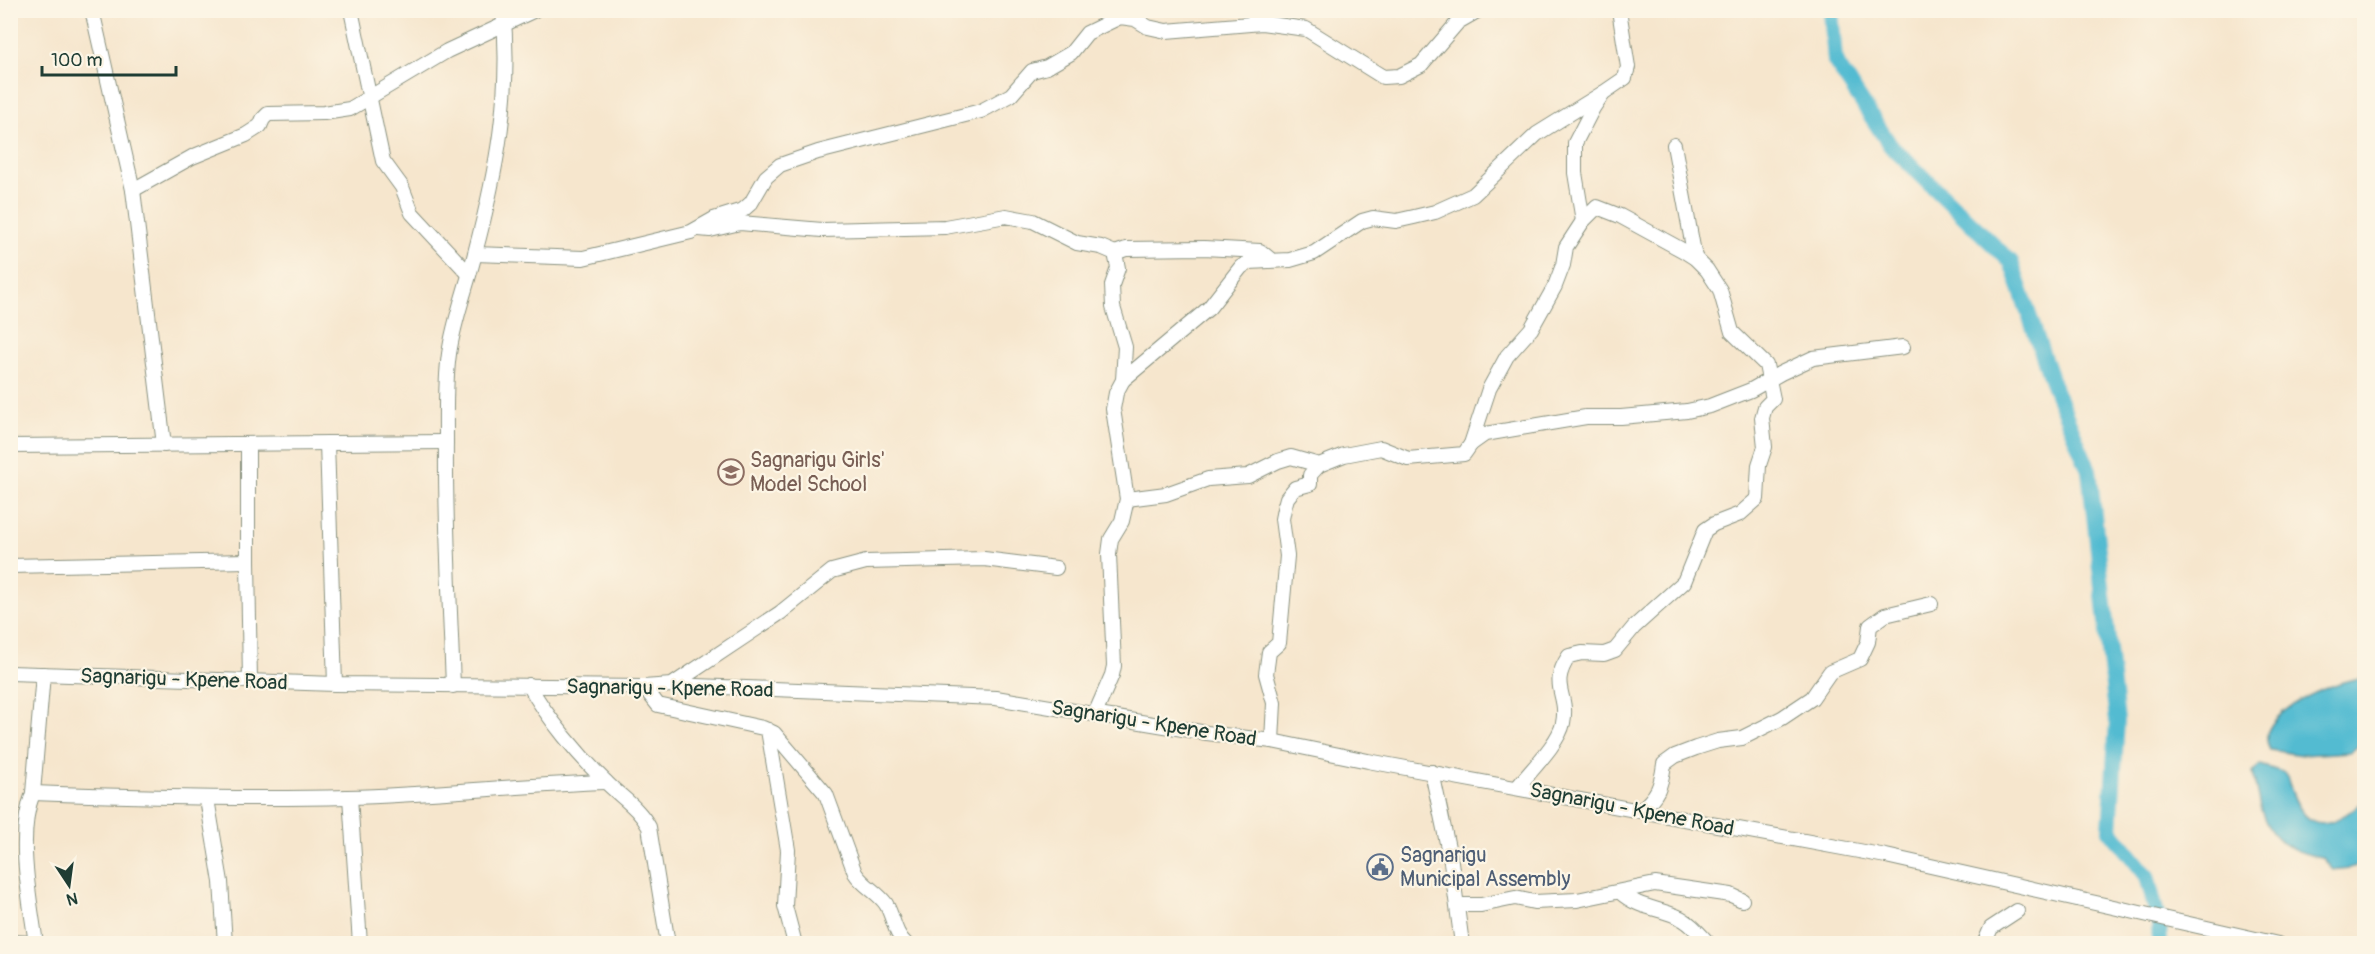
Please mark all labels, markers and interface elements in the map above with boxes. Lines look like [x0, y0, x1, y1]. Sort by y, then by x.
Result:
scale bar [42, 39, 176, 77]
text: 100 m [51, 49, 103, 72]
place label: Sagnarigu Girls' Model School [750, 447, 885, 498]
school or university icon: Sagnarigu Girls' Model School [716, 457, 746, 487]
street label: Sagnarigu - Kpene Road [80, 662, 288, 697]
street label: Sagnarigu - Kpene Road [566, 673, 774, 704]
street label: Sagnarigu - Kpene Road [1049, 694, 1258, 753]
street label: Sagnarigu - Kpene Road [1528, 776, 1736, 843]
place label: Sagnarigu Municipal Assembly [1400, 842, 1570, 893]
public building icon: Sagnarigu Municipal Assembly [1365, 852, 1395, 882]
north arrow [39, 855, 99, 915]
text: N [64, 888, 80, 910]

